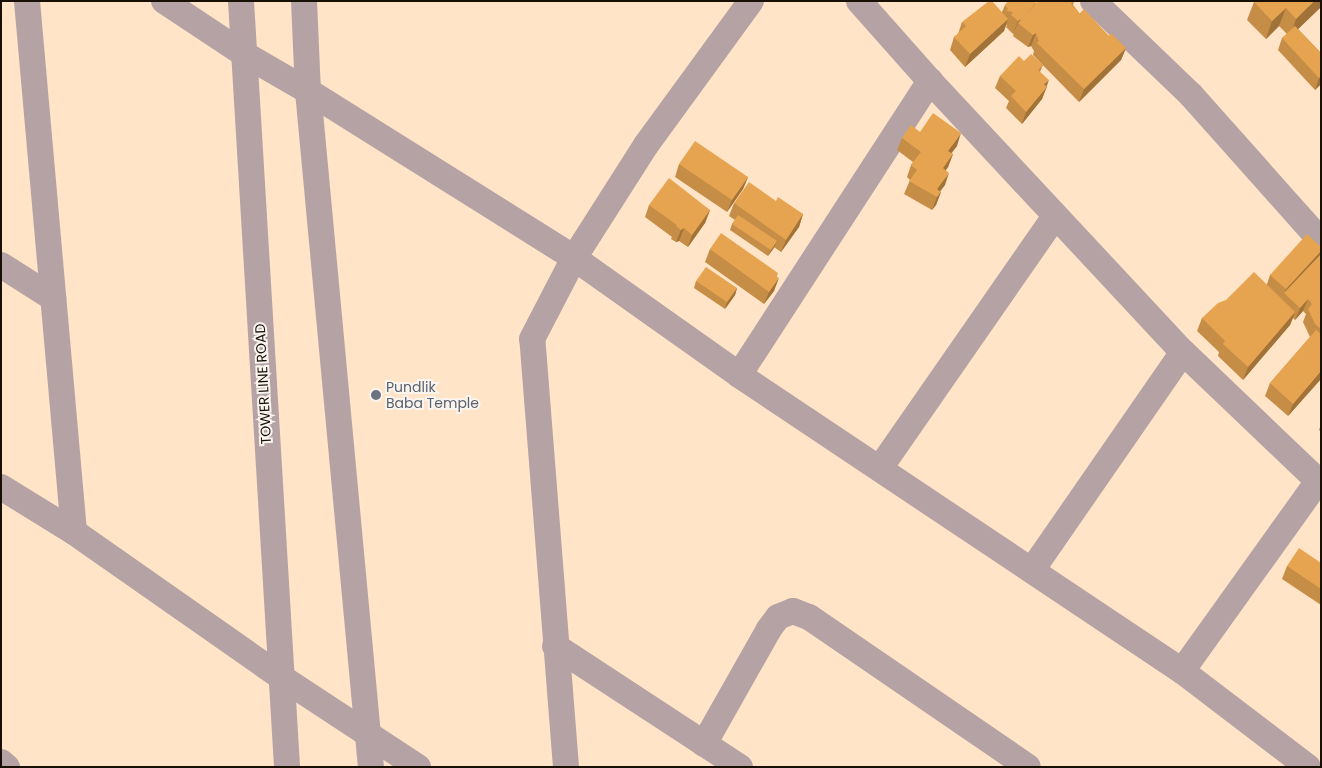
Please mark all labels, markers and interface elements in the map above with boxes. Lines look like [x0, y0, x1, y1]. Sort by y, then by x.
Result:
street label: TOWER LINE ROAD [251, 323, 275, 445]
place label: Pundlik Baba Temple [386, 379, 479, 412]
marker: Pundlik Baba Temple [370, 389, 382, 401]

